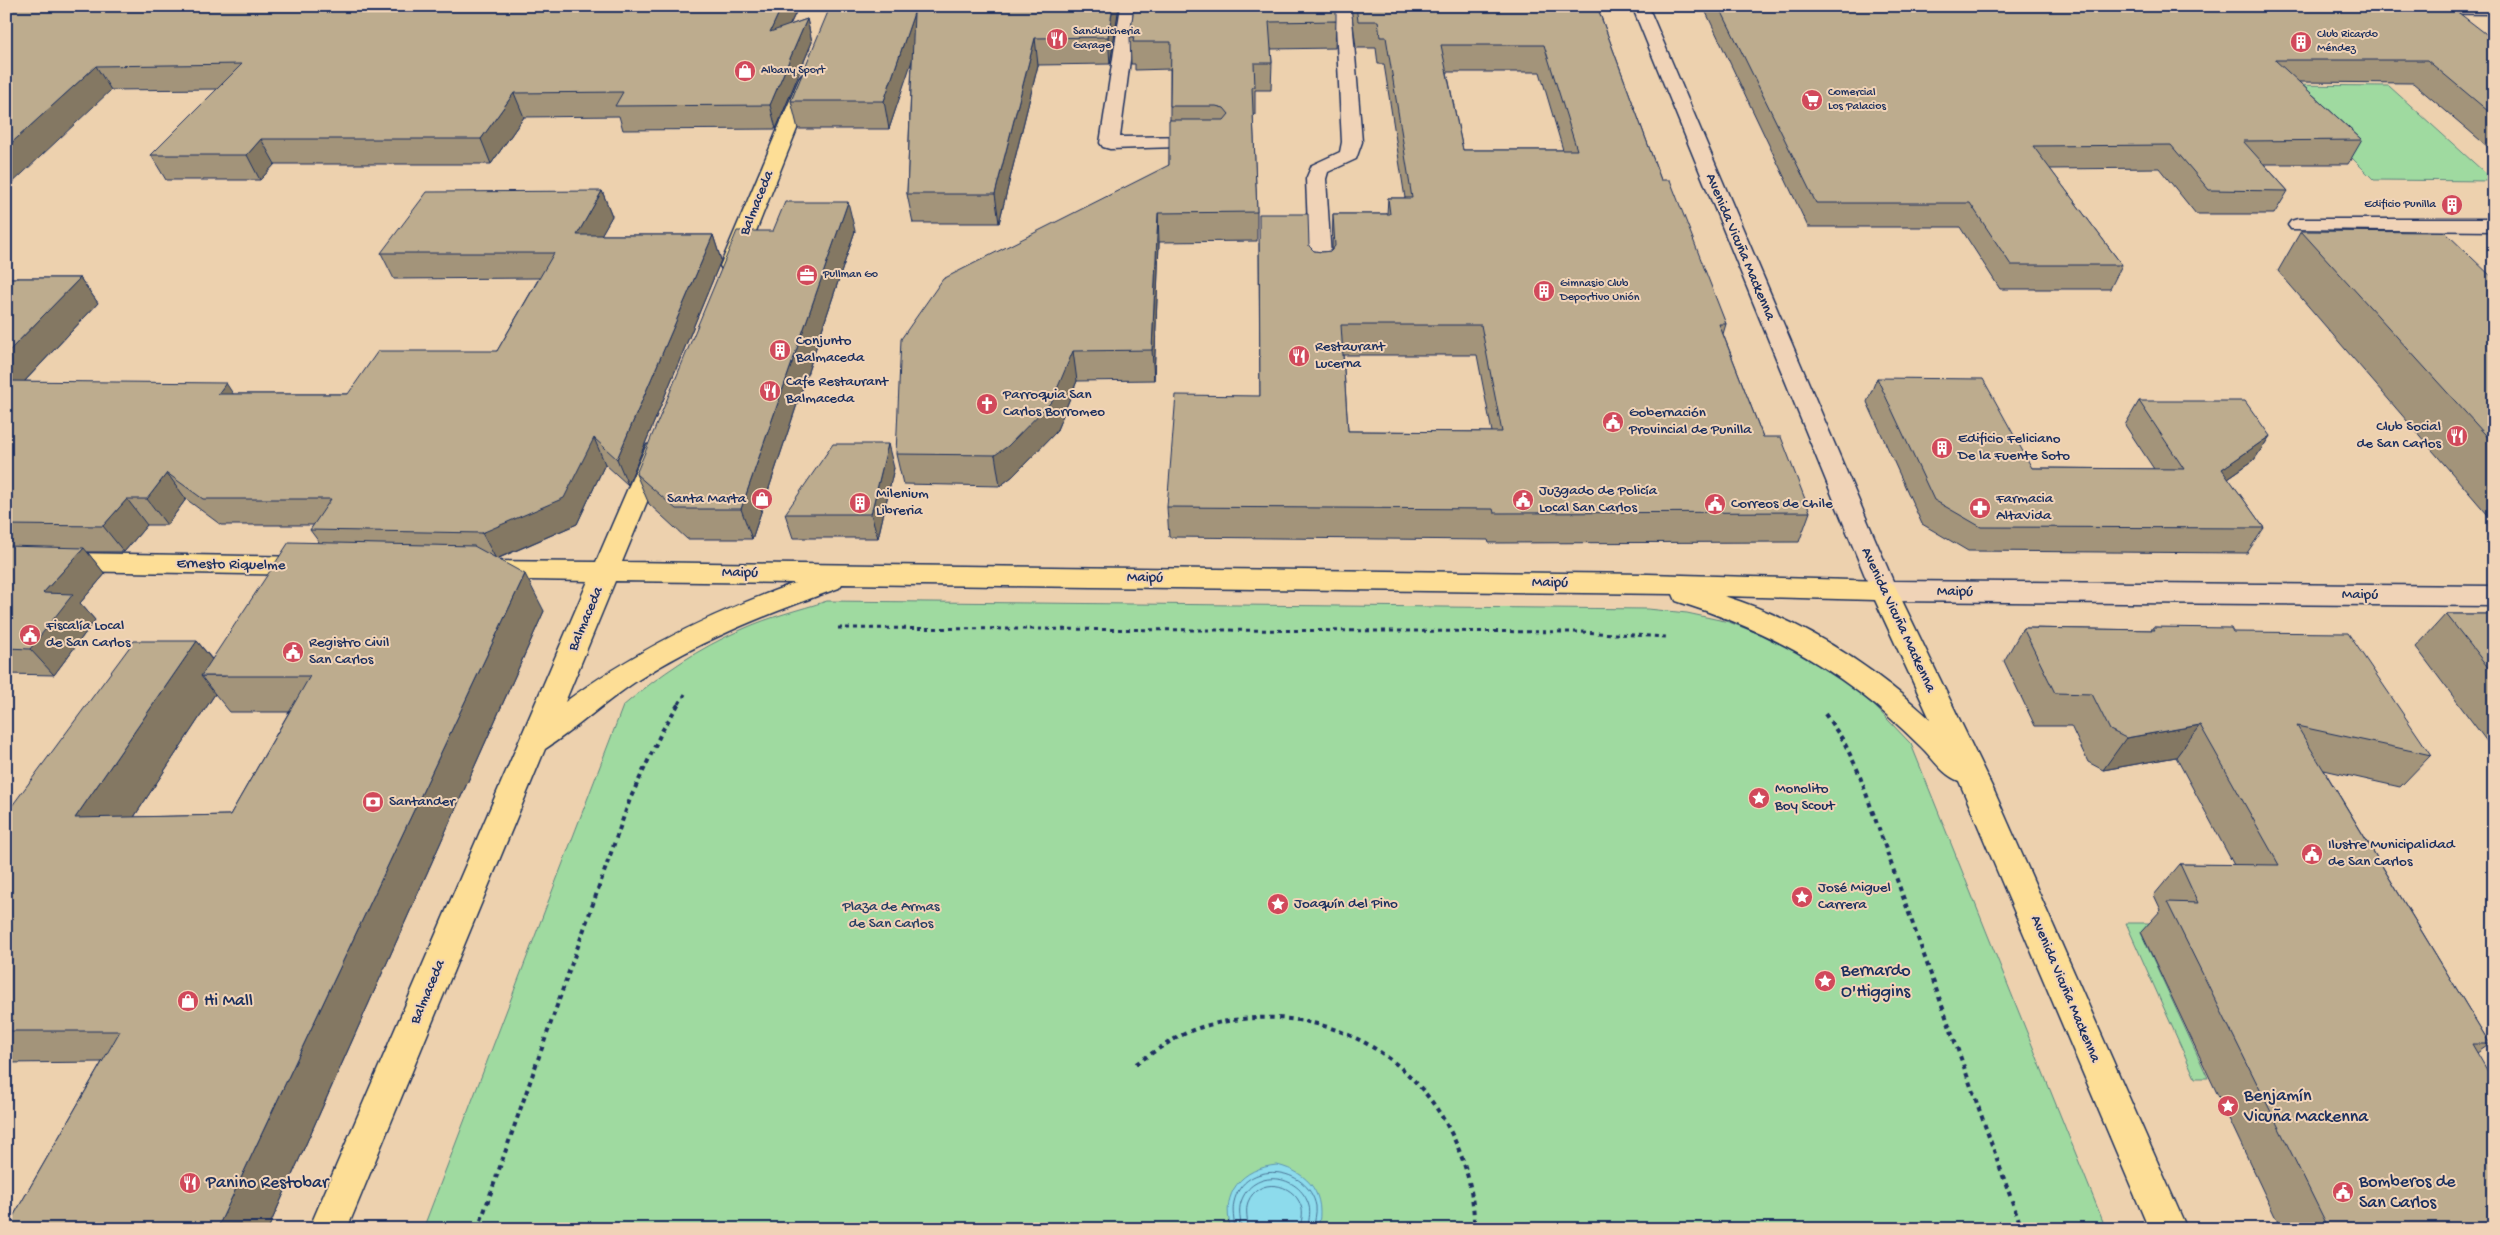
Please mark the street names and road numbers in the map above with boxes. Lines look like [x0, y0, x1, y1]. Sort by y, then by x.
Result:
street label: Balmaceda [736, 167, 778, 239]
street label: Avenida Vicuña Mackenna [1701, 171, 1779, 324]
street label: Avenida Vicuña Mackenna [1856, 545, 1940, 696]
street label: Ernesto Riquelme [176, 555, 286, 575]
street label: Maipú [722, 564, 758, 582]
street label: Maipú [1127, 569, 1163, 587]
street label: Maipú [1532, 574, 1568, 592]
street label: Balmaceda [564, 583, 608, 655]
street label: Maipú [1937, 583, 1973, 601]
street label: Maipú [2342, 586, 2378, 604]
street label: Avenida Vicuña Mackenna [2026, 913, 2104, 1066]
street label: Balmaceda [406, 956, 450, 1028]

